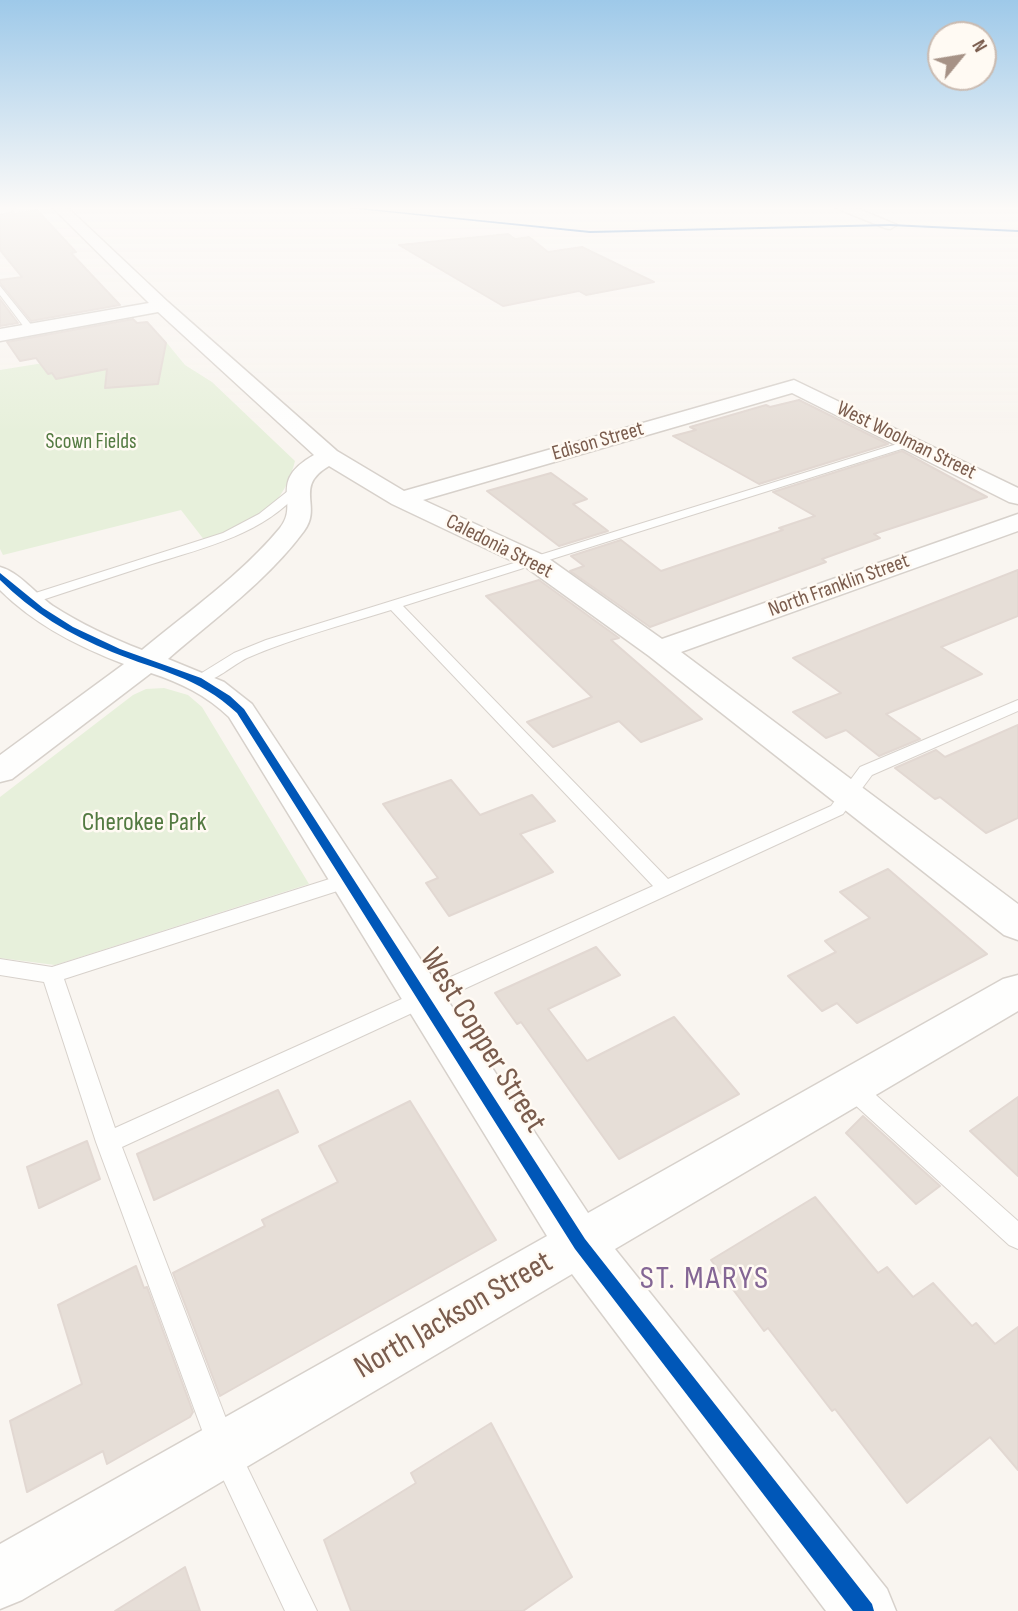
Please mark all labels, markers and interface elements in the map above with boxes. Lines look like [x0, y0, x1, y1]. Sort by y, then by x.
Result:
north arrow [927, 21, 997, 91]
text: N [966, 36, 991, 56]
street label: West Woolman Street [832, 396, 980, 486]
street label: Edison Street [549, 417, 647, 467]
park label: Scown Fields [46, 430, 136, 456]
street label: Caledonia Street [441, 509, 557, 585]
street label: North Franklin Street [765, 549, 913, 623]
park label: Cherokee Park [82, 807, 206, 839]
street label: West Copper Street [410, 942, 554, 1140]
street label: North Jackson Street [348, 1244, 560, 1388]
district label: ST. MARYS [641, 1260, 769, 1300]

